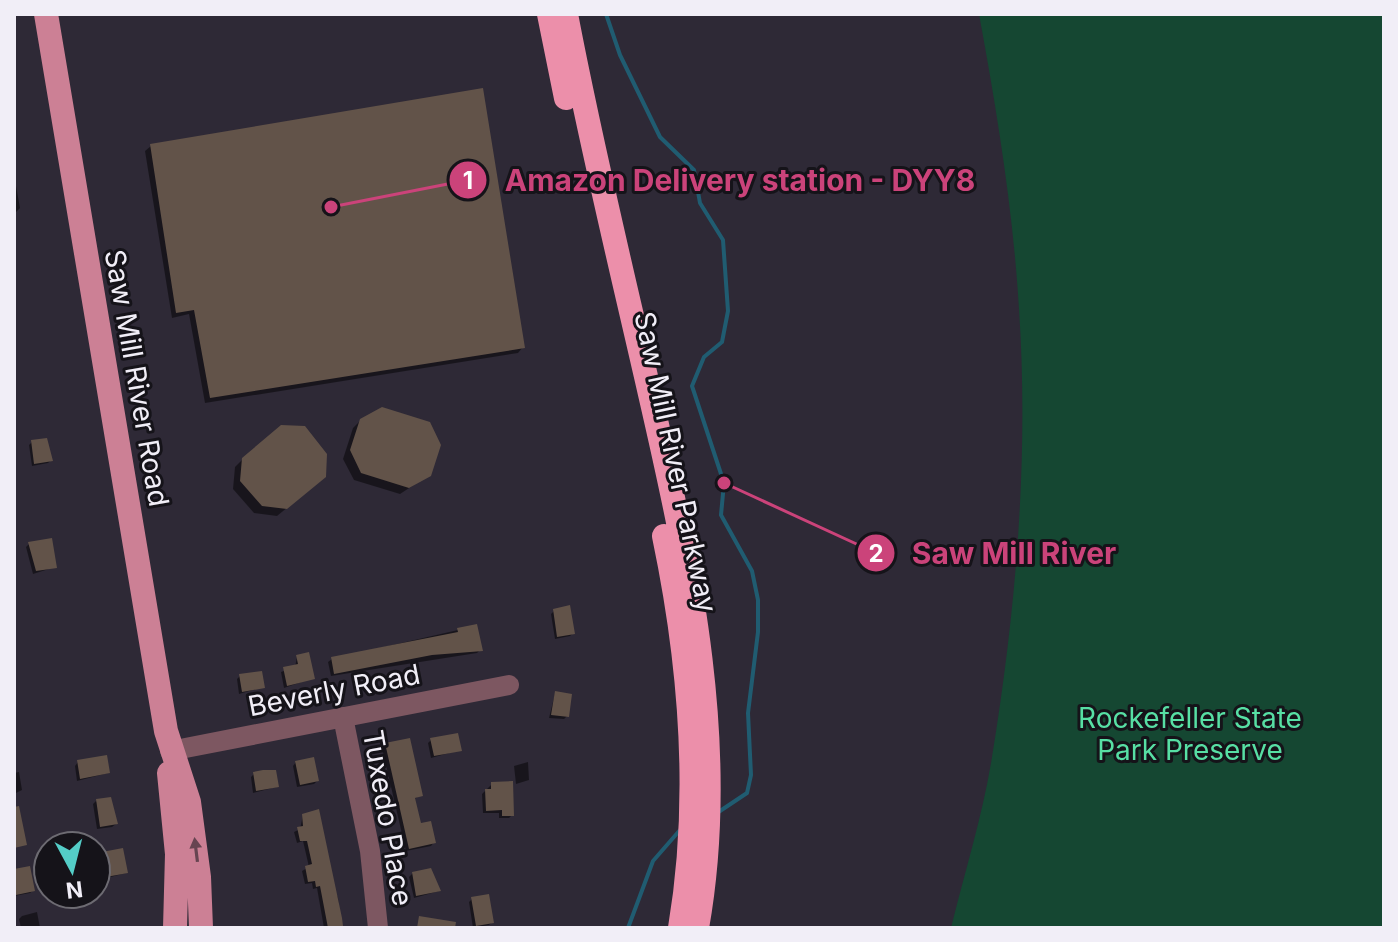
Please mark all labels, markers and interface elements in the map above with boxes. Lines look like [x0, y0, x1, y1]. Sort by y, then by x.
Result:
callout: Amazon Delivery station - DYY8 [448, 153, 991, 207]
text: Amazon Delivery station - DYY8 [505, 162, 975, 198]
text: 1 [463, 166, 473, 195]
street label: Saw Mill River Road [98, 247, 176, 509]
street label: Saw Mill River Parkway [627, 308, 725, 616]
callout: Saw Mill River [856, 526, 1132, 580]
text: Saw Mill River [912, 535, 1116, 571]
text: 2 [868, 539, 884, 568]
street label: Beverly Road [245, 657, 423, 723]
park label: Rockefeller State Park Preserve [1078, 701, 1302, 767]
street label: Tuxedo Place [356, 727, 420, 909]
north arrow [32, 830, 112, 910]
one-way arrow [189, 837, 202, 862]
text: N [65, 876, 84, 904]

